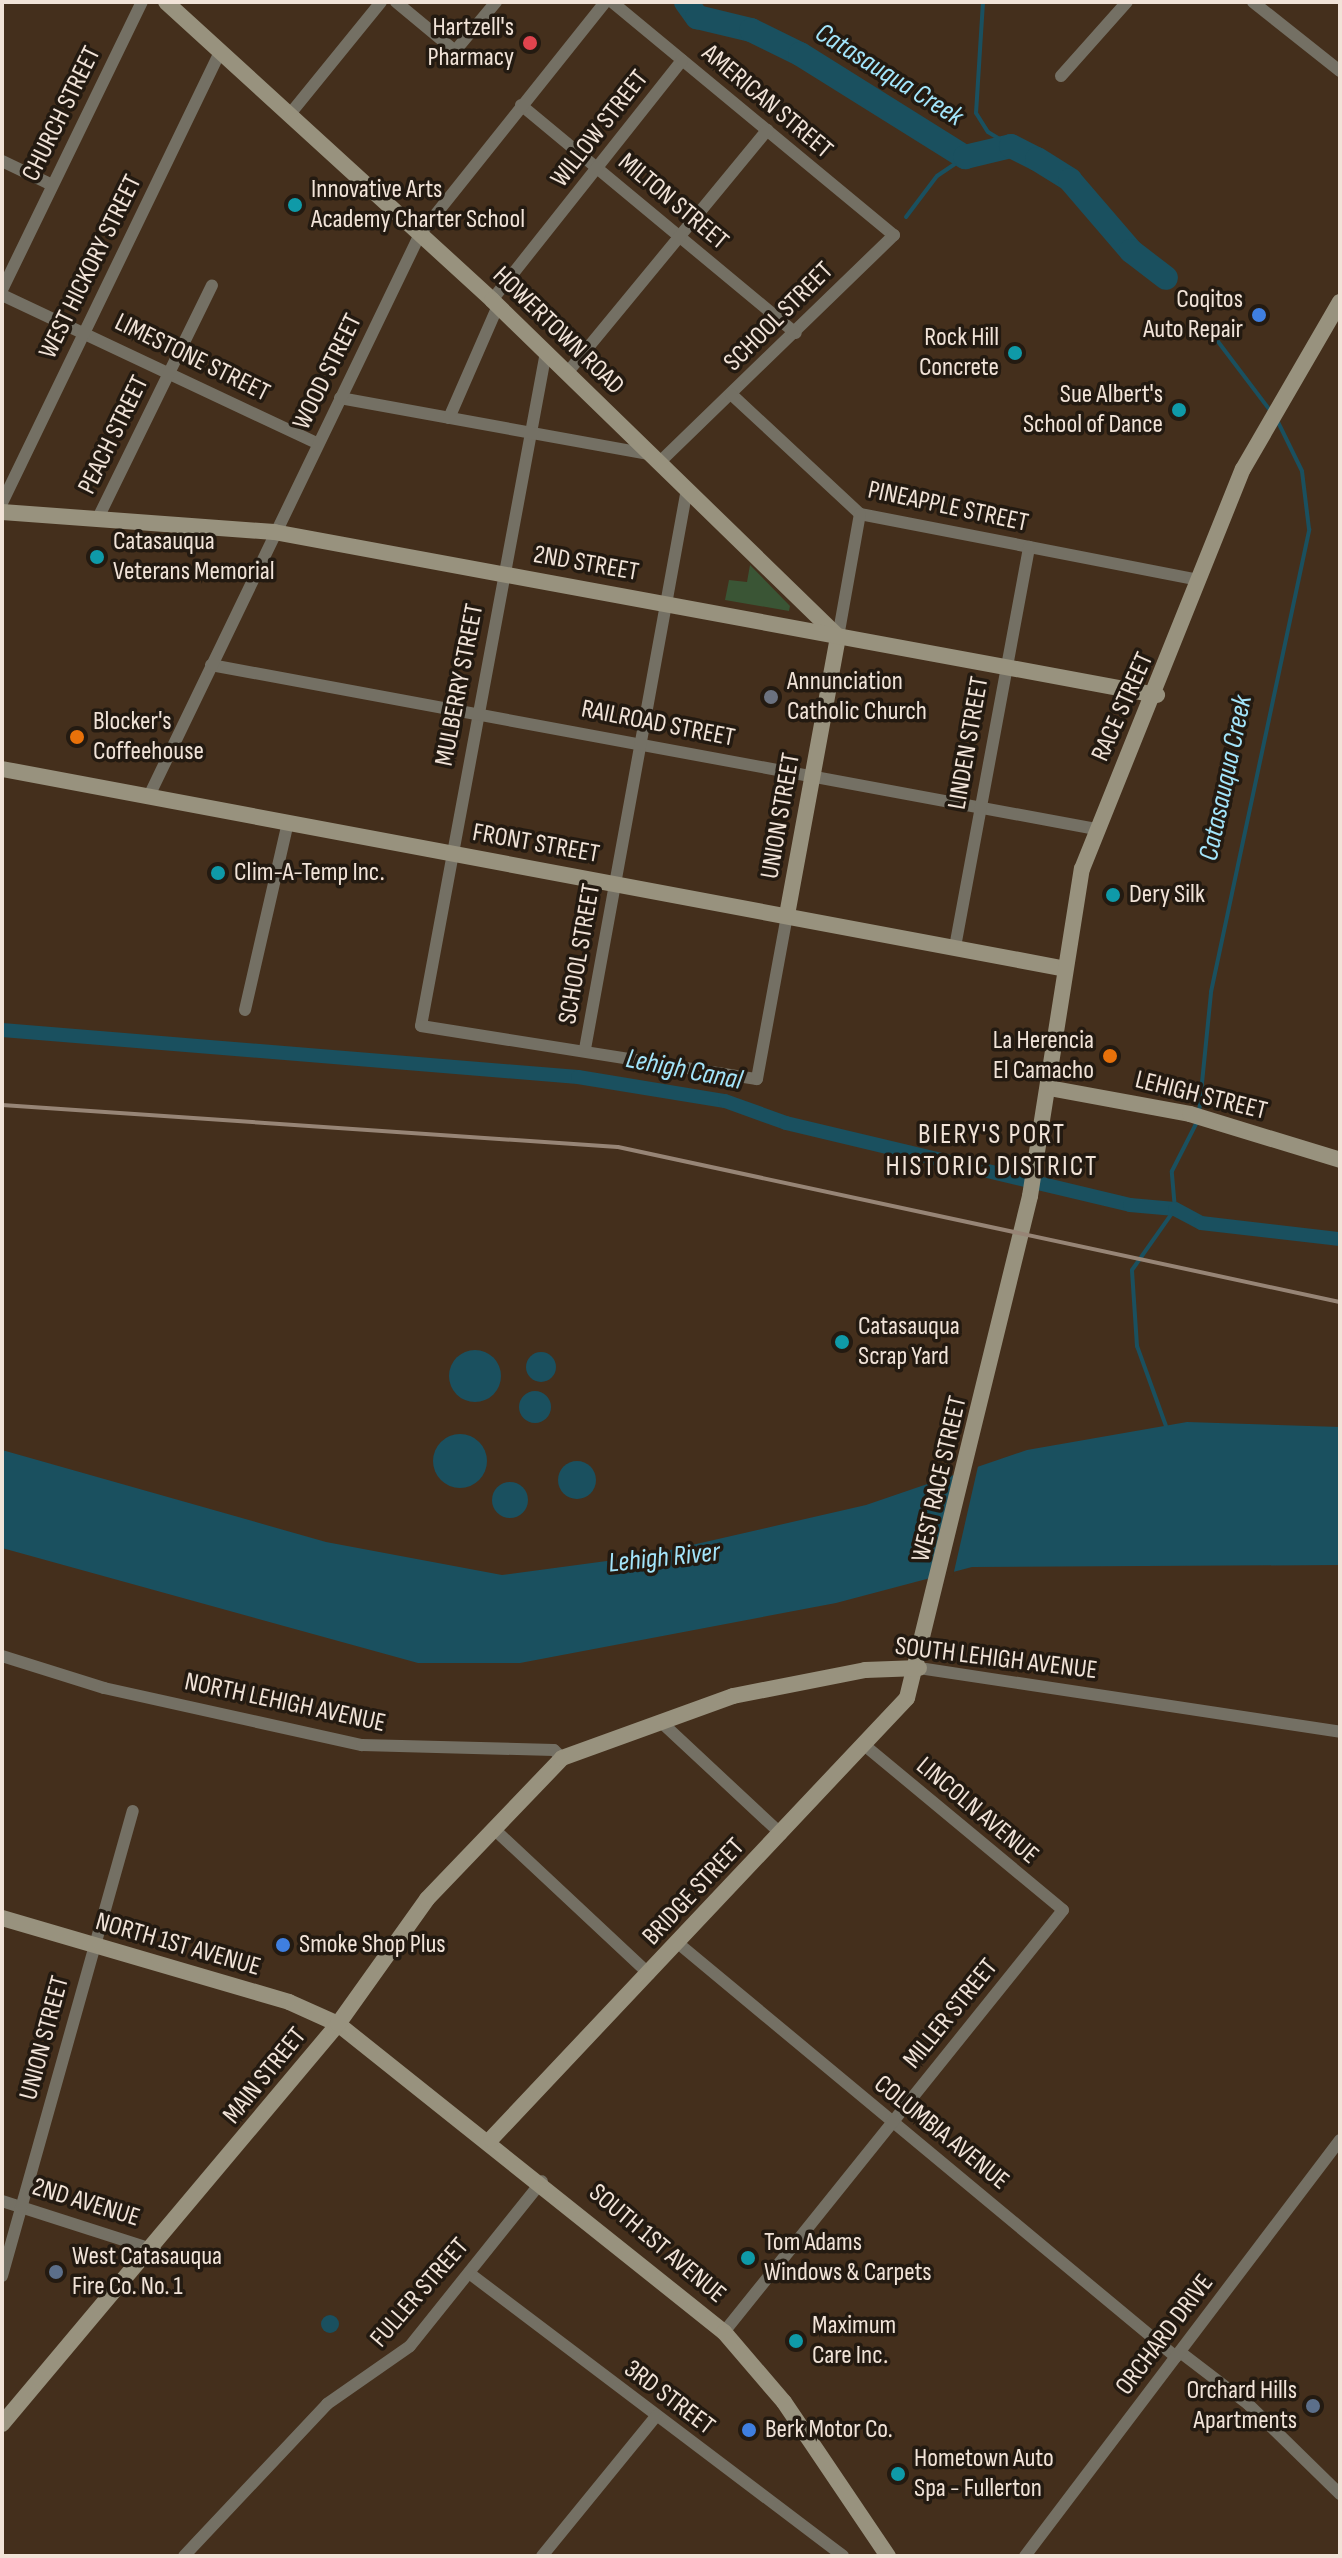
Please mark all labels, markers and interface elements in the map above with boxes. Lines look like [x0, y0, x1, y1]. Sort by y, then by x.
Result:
place label: Hartzell's Pharmacy [427, 12, 514, 74]
water label: Catasauqua Creek [809, 16, 969, 134]
marker: Hartzell's Pharmacy [521, 34, 539, 52]
street label: AMERICAN STREET [695, 38, 839, 166]
street label: CHURCH STREET [16, 42, 108, 186]
street label: WILLOW STREET [545, 64, 655, 194]
street label: MILTON STREET [611, 147, 735, 257]
street label: WEST HICKORY STREET [33, 170, 149, 364]
place label: Innovative Arts Academy Charter School [311, 174, 525, 236]
marker: Innovative Arts Academy Charter School [286, 196, 304, 214]
street label: SCHOOL STREET [718, 256, 840, 378]
street label: HOWERTOWN ROAD [486, 260, 630, 402]
place label: Coqitos Auto Repair [1143, 284, 1243, 346]
marker: Coqitos Auto Repair [1250, 306, 1268, 324]
street label: LIMESTONE STREET [109, 307, 275, 409]
street label: WOOD STREET [287, 309, 369, 435]
place label: Rock Hill Concrete [919, 322, 999, 384]
marker: Rock Hill Concrete [1006, 344, 1024, 362]
street label: PEACH STREET [72, 371, 156, 499]
place label: Sue Albert's School of Dance [1023, 379, 1163, 440]
marker: Sue Albert's School of Dance [1170, 401, 1188, 419]
street label: PINEAPPLE STREET [865, 475, 1031, 539]
place label: Catasauqua Veterans Memorial [113, 526, 275, 588]
street label: 2ND STREET [531, 539, 641, 589]
marker: Catasauqua Veterans Memorial [88, 548, 106, 566]
street label: MULBERRY STREET [429, 601, 491, 769]
street label: RACE STREET [1085, 648, 1161, 766]
place label: Annunciation Catholic Church [787, 666, 927, 728]
street label: LINDEN STREET [942, 674, 996, 812]
marker: Annunciation Catholic Church [762, 688, 780, 706]
water label: Catasauqua Creek [1192, 692, 1260, 864]
street label: RAILROAD STREET [579, 694, 737, 754]
place label: Blocker's Coffeehouse [93, 706, 204, 768]
marker: Blocker's Coffeehouse [68, 728, 86, 746]
street label: UNION STREET [755, 751, 807, 881]
street label: FRONT STREET [470, 817, 602, 871]
place label: Clim-A-Temp Inc. [234, 857, 385, 889]
marker: Clim-A-Temp Inc. [209, 864, 227, 882]
place label: Dery Silk [1129, 879, 1205, 911]
street label: SCHOOL STREET [552, 881, 608, 1027]
marker: Dery Silk [1104, 886, 1122, 904]
place label: La Herencia El Camacho [993, 1025, 1094, 1086]
water label: Lehigh Canal [623, 1042, 745, 1098]
marker: La Herencia El Camacho [1101, 1047, 1119, 1065]
street label: LEHIGH STREET [1132, 1065, 1270, 1127]
district label: BIERY'S PORT HISTORIC DISTRICT [886, 1118, 1098, 1184]
place label: Catasauqua Scrap Yard [858, 1311, 960, 1372]
marker: Catasauqua Scrap Yard [833, 1333, 851, 1351]
street label: WEST RACE STREET [906, 1393, 974, 1565]
water label: Lehigh River [607, 1535, 721, 1581]
street label: SOUTH LEHIGH AVENUE [893, 1631, 1099, 1687]
street label: NORTH LEHIGH AVENUE [182, 1666, 388, 1740]
street label: LINCOLN AVENUE [910, 1751, 1044, 1871]
street label: BRIDGE STREET [637, 1832, 751, 1952]
street label: NORTH 1ST AVENUE [92, 1907, 264, 1983]
place label: Smoke Shop Plus [299, 1929, 446, 1961]
marker: Smoke Shop Plus [274, 1936, 292, 1954]
street label: MILLER STREET [897, 1953, 1005, 2075]
street label: UNION STREET [13, 1973, 77, 2103]
street label: MAIN STREET [217, 2022, 313, 2130]
street label: COLUMBIA AVENUE [867, 2069, 1015, 2197]
street label: 2ND AVENUE [29, 2172, 143, 2234]
street label: SOUTH 1ST AVENUE [582, 2178, 732, 2310]
place label: Tom Adams Windows & Carpets [764, 2227, 932, 2288]
street label: FULLER STREET [364, 2232, 476, 2354]
place label: West Catasauqua Fire Co. No. 1 [72, 2241, 222, 2302]
marker: Tom Adams Windows & Carpets [739, 2249, 757, 2267]
marker: West Catasauqua Fire Co. No. 1 [47, 2263, 65, 2281]
street label: ORCHARD DRIVE [1110, 2269, 1220, 2401]
place label: Maximum Care Inc. [812, 2310, 896, 2372]
marker: Maximum Care Inc. [787, 2332, 805, 2350]
street label: 3RD STREET [618, 2354, 720, 2442]
place label: Orchard Hills Apartments [1187, 2375, 1297, 2436]
marker: Orchard Hills Apartments [1304, 2397, 1322, 2415]
place label: Berk Motor Co. [765, 2414, 893, 2446]
marker: Berk Motor Co. [740, 2421, 758, 2439]
place label: Hometown Auto Spa - Fullerton [914, 2443, 1054, 2504]
marker: Hometown Auto Spa - Fullerton [889, 2465, 907, 2483]

